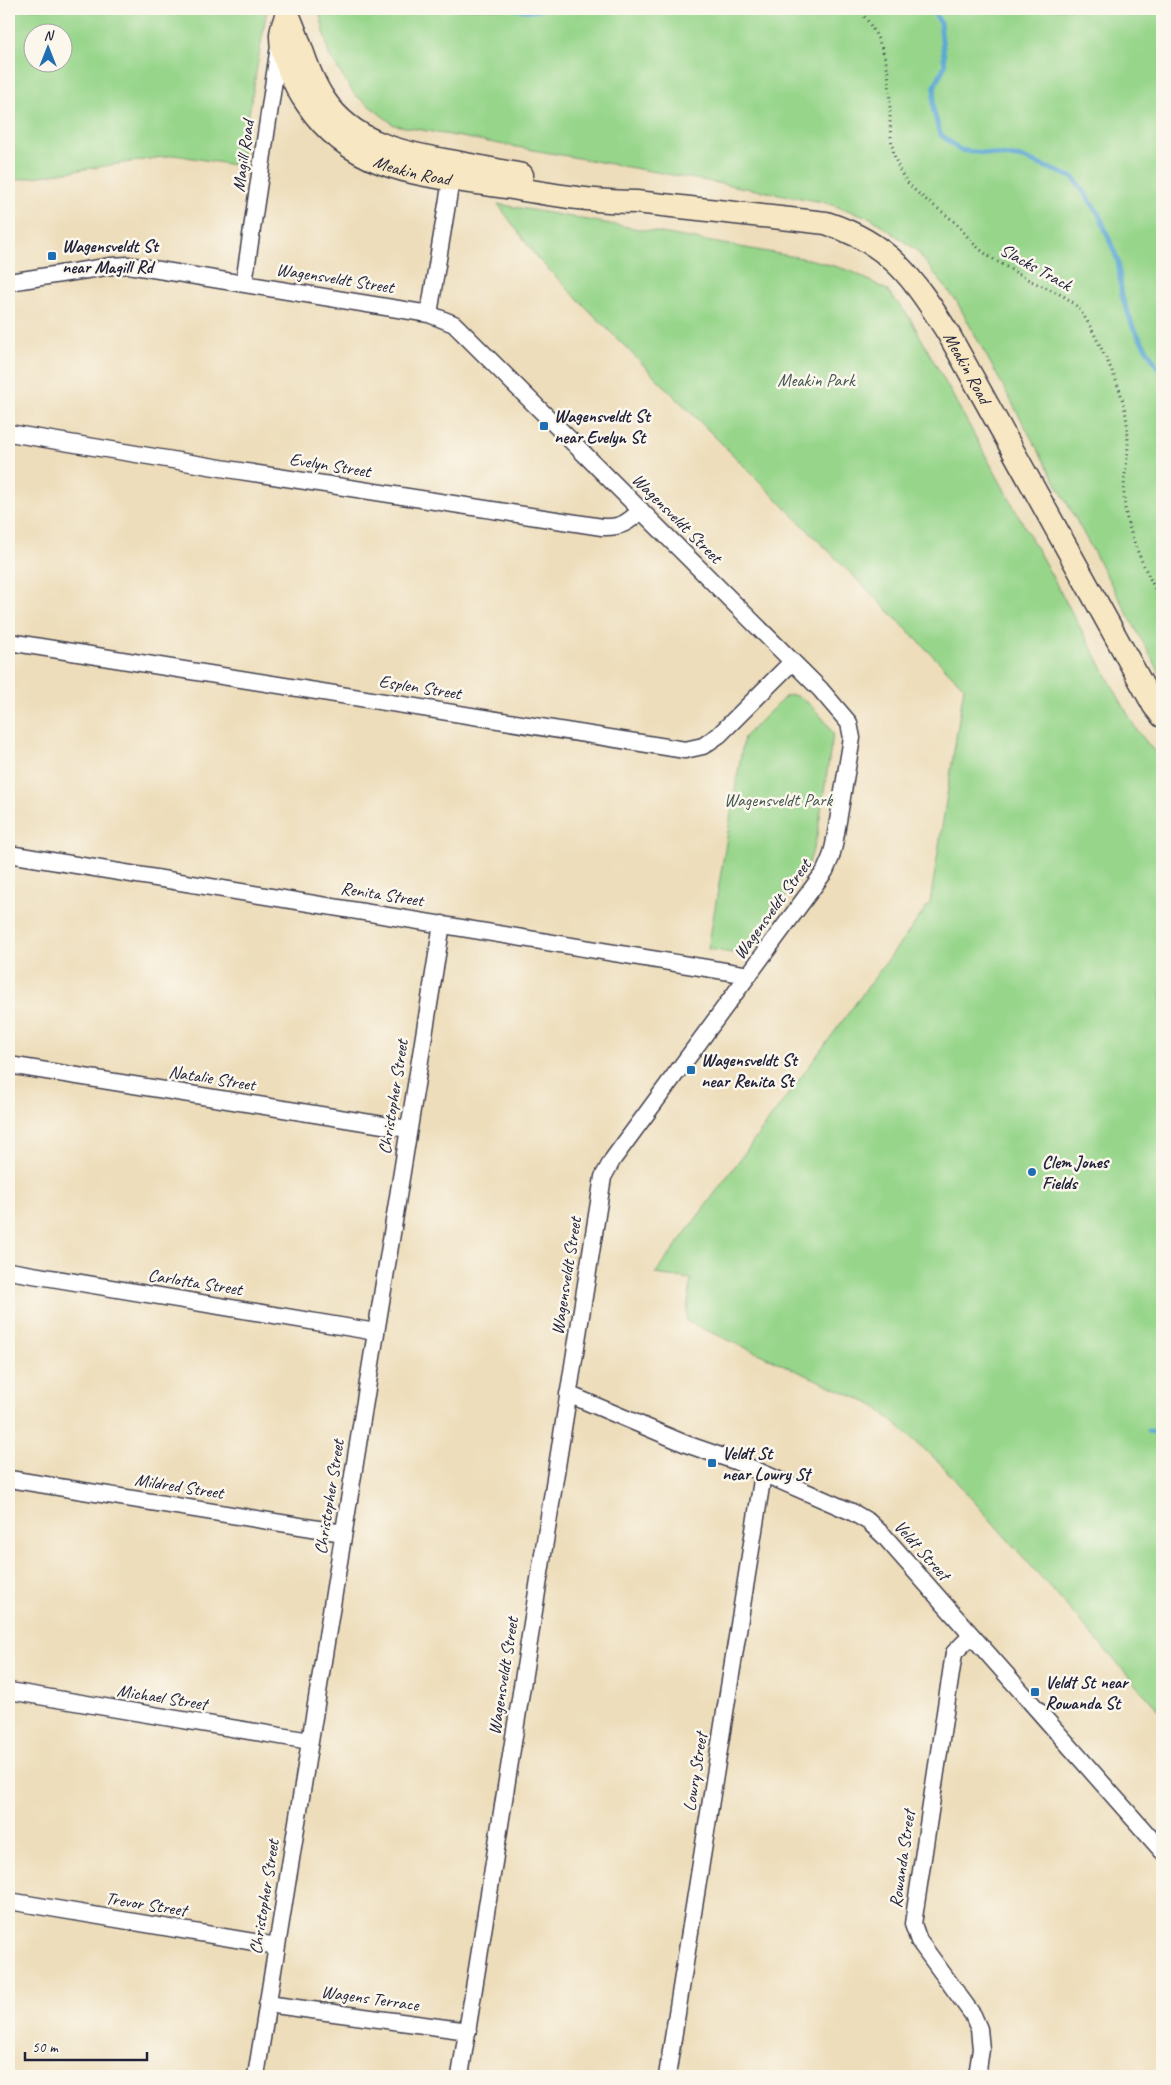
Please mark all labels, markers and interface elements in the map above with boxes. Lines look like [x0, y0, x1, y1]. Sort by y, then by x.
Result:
north arrow [22, 22, 72, 72]
text: N [44, 27, 55, 44]
street label: Magill Road [227, 116, 259, 193]
street label: Meakin Road [370, 150, 455, 191]
place label: Wagensveldt St near Magill Rd [62, 235, 160, 278]
street label: Slacks Track [996, 238, 1077, 296]
marker: Wagensveldt St near Magill Rd [46, 250, 58, 262]
street label: Wagensveldt Street [275, 258, 397, 298]
street label: Meakin Road [939, 328, 997, 410]
park label: Meakin Park [778, 369, 856, 391]
place label: Wagensveldt St near Evelyn St [554, 405, 652, 448]
marker: Wagensveldt St near Evelyn St [538, 420, 550, 432]
street label: Evelyn Street [288, 448, 374, 483]
street label: Wagensveldt Street [627, 468, 728, 569]
street label: Esplen Street [377, 670, 465, 705]
park label: Wagensveldt Park [724, 789, 833, 811]
street label: Wagensveldt Street [728, 853, 817, 963]
street label: Renita Street [339, 877, 427, 912]
street label: Christopher Street [373, 1036, 413, 1156]
place label: Wagensveldt St near Renita St [701, 1049, 799, 1092]
street label: Natalie Street [167, 1060, 259, 1096]
marker: Wagensveldt St near Renita St [685, 1064, 697, 1076]
place label: Clem Jones Fields [1042, 1151, 1110, 1194]
marker: Clem Jones Fields [1026, 1166, 1038, 1178]
street label: Wagensveldt Street [546, 1214, 586, 1336]
street label: Carlotta Street [146, 1264, 246, 1301]
street label: Christopher Street [309, 1436, 349, 1556]
place label: Veldt St near Lowry St [722, 1442, 813, 1485]
marker: Veldt St near Lowry St [706, 1457, 718, 1469]
street label: Mildred Street [133, 1468, 227, 1504]
street label: Veldt Street [889, 1515, 957, 1587]
street label: Wagensveldt Street [483, 1614, 523, 1736]
place label: Veldt St near Rowanda St [1045, 1671, 1130, 1714]
street label: Michael Street [115, 1679, 212, 1715]
marker: Veldt St near Rowanda St [1029, 1686, 1041, 1698]
street label: Lowry Street [678, 1728, 713, 1813]
street label: Rowanda Street [884, 1806, 920, 1909]
street label: Christopher Street [244, 1836, 284, 1956]
street label: Trevor Street [104, 1887, 191, 1922]
street label: Wagens Terrace [320, 1980, 421, 2016]
scale bar [25, 2030, 148, 2062]
text: 50 m [32, 2038, 59, 2057]

